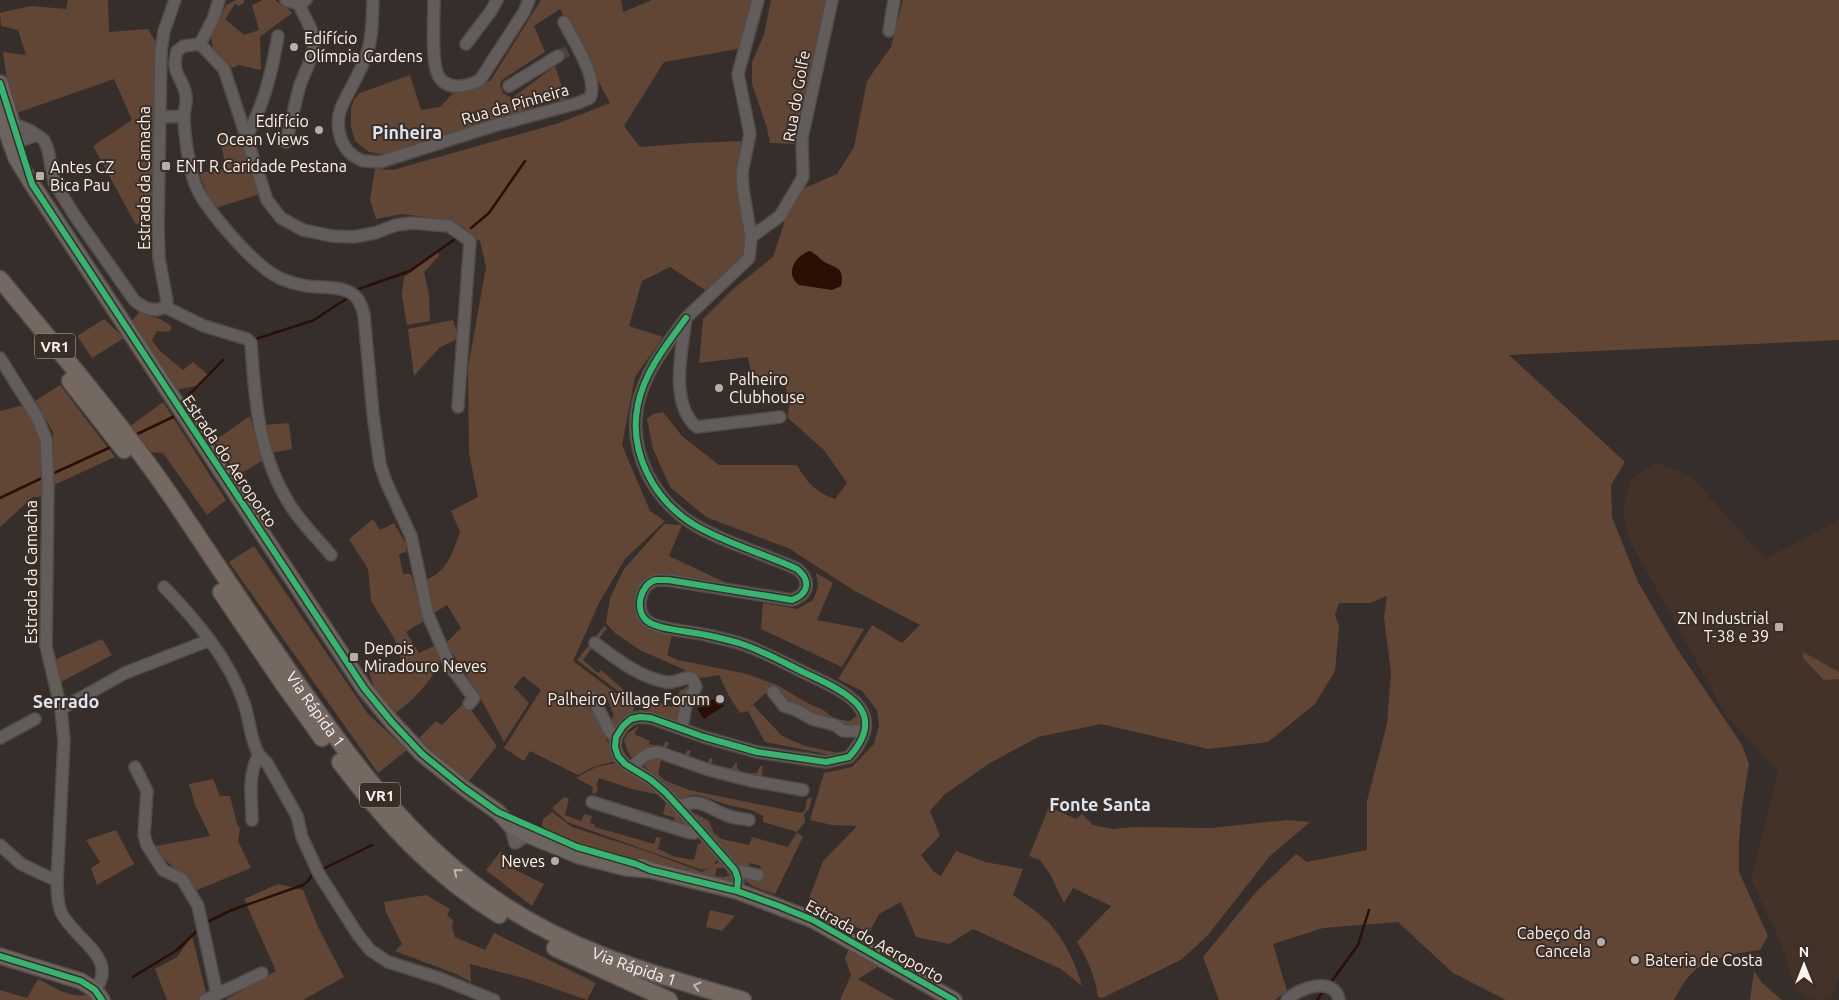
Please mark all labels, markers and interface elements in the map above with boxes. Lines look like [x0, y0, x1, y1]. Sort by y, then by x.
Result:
place label: Edifício Olímpia Gardens [304, 29, 423, 65]
marker: Edifício Olímpia Gardens [288, 41, 300, 53]
street label: Rua do Golfe [779, 49, 813, 143]
street label: Rua da Pinheira [459, 80, 571, 128]
street label: Estrada da Camacha [135, 106, 153, 250]
place label: Edifício Ocean Views [217, 112, 309, 148]
district label: Pinheira [372, 122, 442, 142]
marker: Edifício Ocean Views [313, 124, 325, 136]
place label: ENT R Caridade Pestana [176, 157, 347, 175]
place label: Antes CZ Bica Pau [50, 158, 114, 194]
marker: ENT R Caridade Pestana [160, 160, 172, 172]
marker: Antes CZ Bica Pau [34, 170, 46, 182]
road number: VR1 [35, 334, 75, 358]
place label: Palheiro Clubhouse [729, 370, 805, 406]
marker: Palheiro Clubhouse [713, 382, 725, 394]
street label: Estrada do Aeroporto [179, 392, 281, 530]
street label: Estrada da Camacha [22, 500, 40, 644]
place label: ZN Industrial T-38 e 39 [1678, 609, 1769, 645]
marker: ZN Industrial T-38 e 39 [1773, 621, 1785, 633]
place label: Depois Miradouro Neves [364, 639, 487, 675]
marker: Depois Miradouro Neves [348, 651, 360, 663]
street label: Via Rápida 1 [283, 668, 349, 750]
place label: Palheiro Village Forum [548, 690, 710, 708]
district label: Serrado [33, 691, 99, 711]
marker: Palheiro Village Forum [714, 693, 726, 705]
road number: VR1 [360, 782, 400, 808]
district label: Fonte Santa [1049, 794, 1151, 814]
place label: Neves [501, 852, 545, 870]
marker: Neves [549, 855, 561, 867]
one-way arrow [454, 868, 463, 877]
street label: Estrada do Aeroporto [803, 896, 947, 986]
place label: Cabeço da Cancela [1517, 924, 1591, 960]
marker: Cabeço da Cancela [1595, 936, 1607, 948]
north arrow [1779, 940, 1829, 990]
street label: Via Rápida 1 [589, 943, 679, 989]
text: N [1799, 944, 1809, 960]
place label: Bateria de Costa [1645, 951, 1763, 969]
marker: Bateria de Costa [1629, 954, 1641, 966]
one-way arrow [693, 982, 701, 992]

